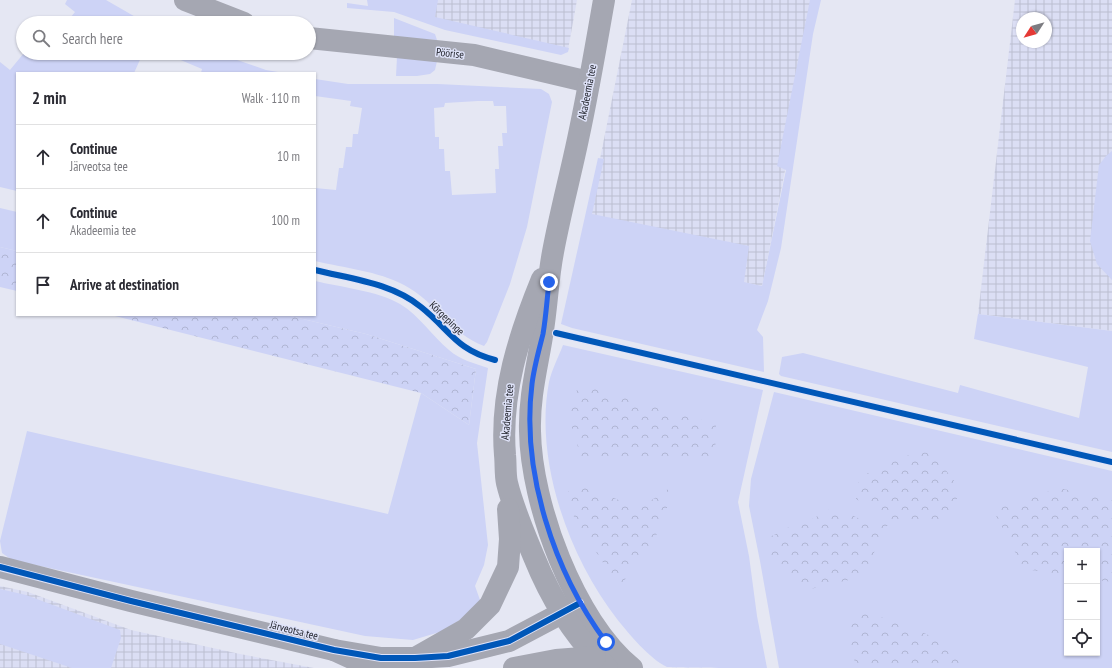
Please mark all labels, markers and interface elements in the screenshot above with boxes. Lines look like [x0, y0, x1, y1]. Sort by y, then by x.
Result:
north arrow [1016, 12, 1052, 48]
search box [16, 16, 316, 60]
icon: search [30, 27, 52, 49]
text: Search here [62, 29, 123, 48]
street label: Pöörise [435, 45, 465, 61]
street label: Akadeemia tee [575, 63, 599, 121]
text: 2 min [32, 87, 66, 109]
text: Walk · 110 m [242, 90, 300, 107]
text: Continue [70, 139, 117, 158]
icon: ahead [32, 146, 54, 168]
text: 10 m [277, 148, 300, 165]
text: Järveotsa tee [70, 158, 128, 175]
text: Continue [70, 203, 117, 222]
icon: ahead [32, 210, 54, 232]
text: 100 m [271, 212, 300, 229]
text: Akadeemia tee [70, 222, 136, 239]
route end [540, 273, 558, 291]
icon: arrive [32, 274, 54, 296]
text: Arrive at destination [70, 275, 179, 294]
street label: Kõrgepinge [427, 298, 468, 338]
street label: Akadeemia tee [498, 383, 516, 440]
map controls [1064, 548, 1100, 656]
button: + [1064, 548, 1100, 584]
button: − [1064, 584, 1100, 620]
street label: Järveotsa tee [268, 617, 320, 643]
button: locate [1064, 620, 1100, 656]
route start [597, 633, 615, 651]

